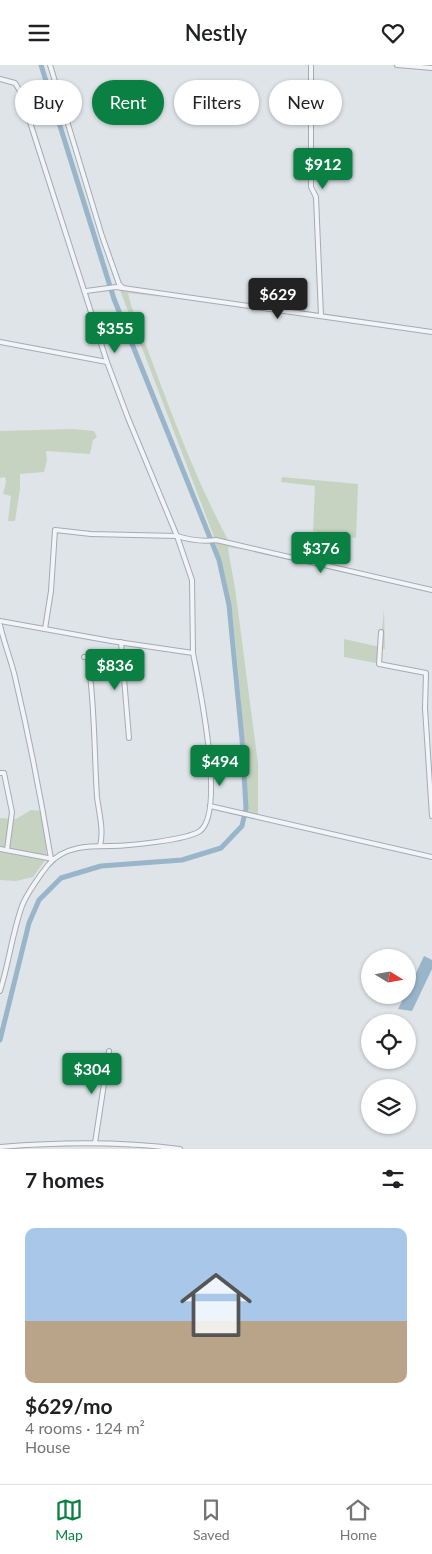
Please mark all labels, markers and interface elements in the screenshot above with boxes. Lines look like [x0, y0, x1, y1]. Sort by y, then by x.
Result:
icon: menu [25, 19, 53, 47]
text: Nestly [185, 19, 247, 46]
icon: heart [379, 19, 407, 47]
chip: Buy [15, 80, 82, 125]
chip: Rent [92, 80, 164, 125]
chip: Filters [174, 80, 259, 125]
chip: New [269, 80, 342, 125]
pin: $912 [293, 147, 353, 190]
text: $912 [304, 154, 342, 173]
pin: $629 [248, 277, 308, 320]
text: $629 [259, 284, 297, 303]
pin: $355 [85, 311, 145, 354]
text: $355 [96, 318, 134, 337]
pin: $376 [291, 531, 351, 574]
text: $376 [302, 538, 340, 557]
pin: $836 [85, 649, 145, 691]
text: $836 [96, 655, 134, 674]
pin: $494 [190, 745, 250, 787]
text: $494 [201, 751, 239, 770]
north arrow [361, 949, 416, 1004]
map controls [361, 949, 416, 1134]
button: locate [361, 1014, 416, 1069]
pin: $304 [62, 1053, 122, 1095]
text: $304 [73, 1059, 111, 1078]
button: layers [361, 1079, 416, 1134]
icon: filters [379, 1165, 407, 1193]
text: 7 homes [25, 1167, 104, 1192]
icon: home [171, 1260, 261, 1350]
text: $629/mo [25, 1393, 113, 1418]
text: 4 rooms · 124 m² [25, 1418, 145, 1437]
text: House [25, 1437, 70, 1456]
tab: Map [55, 1496, 83, 1543]
tab: Saved [193, 1496, 230, 1543]
tab: Home [340, 1496, 377, 1543]

